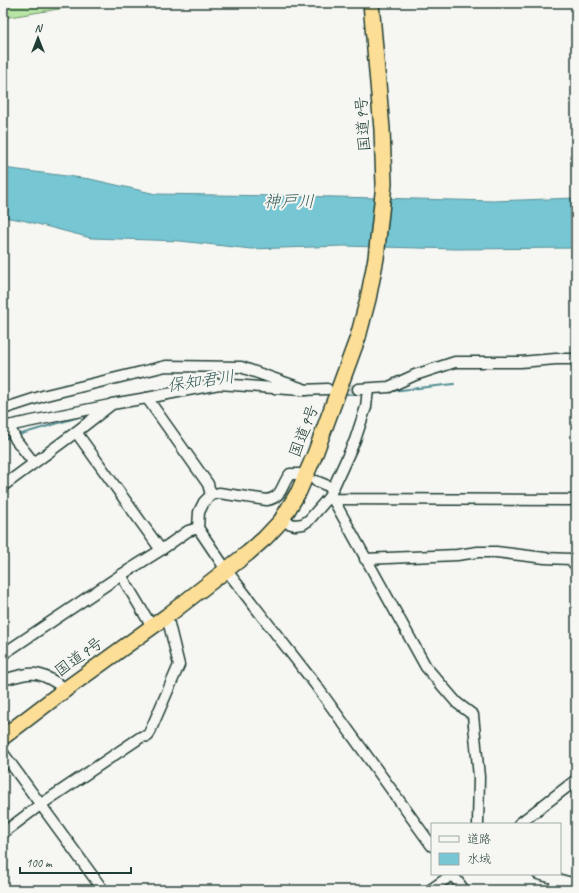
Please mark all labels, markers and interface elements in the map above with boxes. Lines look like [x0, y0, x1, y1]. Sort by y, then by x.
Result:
north arrow [18, 18, 58, 58]
text: N [35, 21, 44, 35]
street label: 国道9号 [351, 96, 375, 152]
water label: 神戸川 [264, 191, 315, 212]
water label: 保知君川 [166, 366, 236, 396]
street label: 国道9号 [285, 402, 323, 460]
street label: 国道9号 [51, 633, 107, 681]
legend [431, 823, 561, 875]
text: 道路 [467, 831, 491, 847]
scale bar [20, 849, 131, 875]
text: 水域 [467, 851, 491, 867]
text: 100 m [26, 855, 53, 871]

